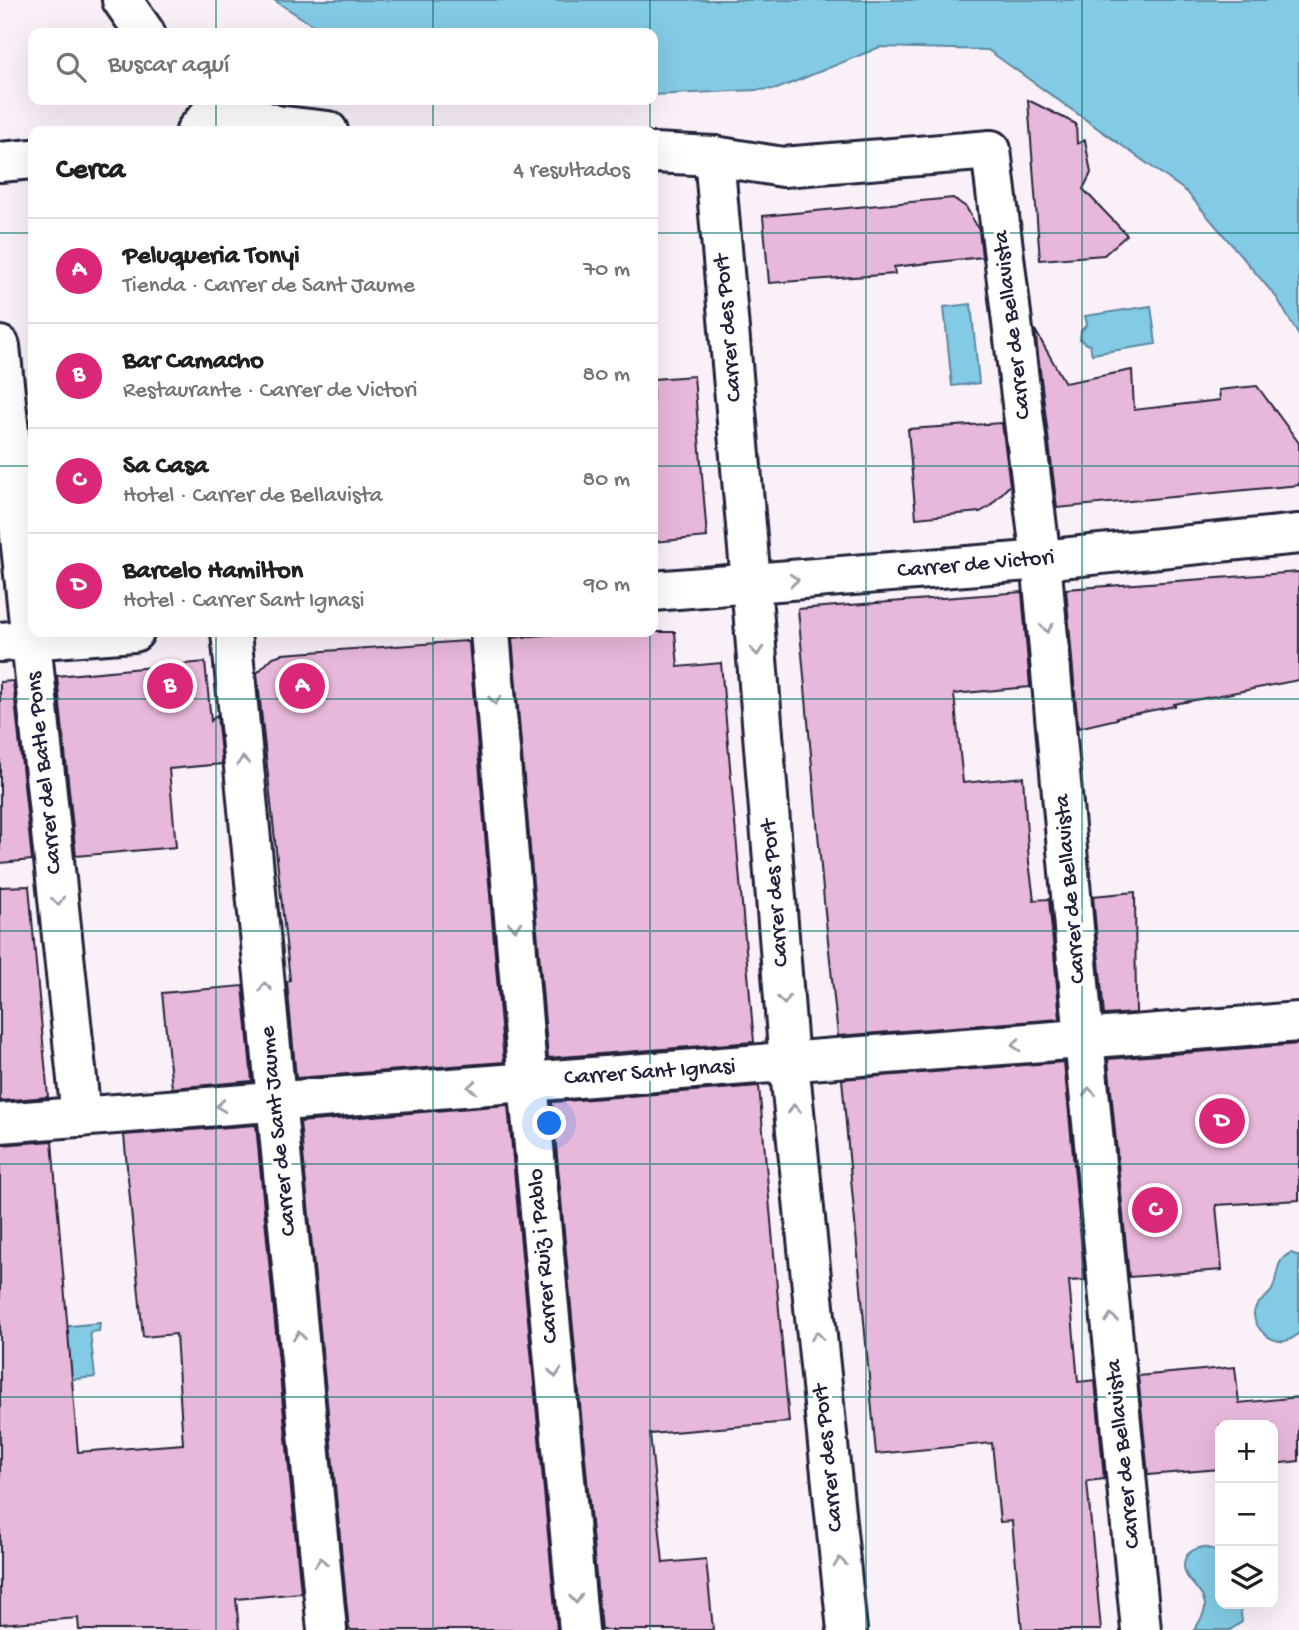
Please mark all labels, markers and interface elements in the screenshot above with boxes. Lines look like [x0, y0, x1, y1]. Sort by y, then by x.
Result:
search box [28, 28, 658, 105]
icon: search [52, 48, 90, 86]
text: Buscar aquí [108, 51, 230, 82]
text: Cerca [56, 154, 125, 189]
text: 4 resultados [513, 158, 630, 185]
street label: Carrer de Bellavista [988, 228, 1038, 421]
text: Peluqueria Tonyi [123, 242, 300, 273]
street label: Carrer des Port [709, 251, 749, 403]
text: A [72, 257, 86, 284]
text: 70 m [583, 257, 630, 284]
text: Tienda · Carrer de Sant Jaume [123, 273, 415, 300]
text: Bar Camacho [123, 347, 264, 378]
text: B [73, 362, 85, 389]
text: 80 m [583, 362, 630, 389]
text: Restaurante · Carrer de Victori [123, 378, 417, 405]
text: Sa Casa [123, 452, 208, 483]
text: C [73, 467, 85, 494]
text: 80 m [583, 467, 630, 494]
text: Hotel · Carrer de Bellavista [123, 483, 383, 510]
street label: Carrer de Victori [896, 545, 1056, 585]
text: Barcelo Hamilton [123, 557, 303, 588]
text: D [72, 572, 87, 599]
text: 90 m [584, 572, 630, 599]
one-way arrow [789, 573, 800, 588]
text: Hotel · Carrer Sant Ignasi [123, 588, 364, 615]
one-way arrow [1039, 623, 1054, 634]
one-way arrow [749, 646, 764, 657]
pin: B [147, 660, 193, 712]
pin: A [279, 660, 325, 712]
street label: Carrer del Batle Pons [21, 670, 69, 875]
one-way arrow [487, 695, 502, 706]
one-way arrow [236, 755, 251, 767]
street label: Carrer de Bellavista [1049, 792, 1093, 985]
street label: Carrer des Port [756, 816, 796, 968]
one-way arrow [51, 895, 66, 907]
one-way arrow [507, 921, 522, 932]
one-way arrow [258, 981, 273, 993]
one-way arrow [776, 995, 791, 1006]
street label: Carrer de Sant Jaume [254, 1024, 303, 1237]
one-way arrow [1010, 1037, 1021, 1052]
street label: Carrer Sant Ignasi [563, 1054, 737, 1092]
one-way arrow [466, 1079, 477, 1094]
one-way arrow [1082, 1086, 1097, 1098]
pin: D [1199, 1095, 1245, 1147]
one-way arrow [215, 1098, 226, 1113]
one-way arrow [787, 1104, 802, 1115]
your location [532, 1106, 566, 1140]
street label: Carrer Ruiz i Pablo [523, 1167, 565, 1345]
pin: C [1132, 1184, 1178, 1236]
one-way arrow [1104, 1312, 1119, 1323]
one-way arrow [292, 1330, 307, 1341]
one-way arrow [810, 1330, 825, 1341]
street label: Carrer de Bellavista [1101, 1357, 1147, 1550]
one-way arrow [547, 1367, 562, 1378]
street label: Carrer des Port [808, 1381, 850, 1533]
map controls [1215, 1420, 1278, 1609]
button: + [1215, 1420, 1278, 1483]
button: − [1215, 1483, 1278, 1546]
button: layers [1215, 1546, 1278, 1609]
one-way arrow [314, 1556, 329, 1567]
one-way arrow [833, 1556, 848, 1567]
one-way arrow [568, 1594, 583, 1605]

